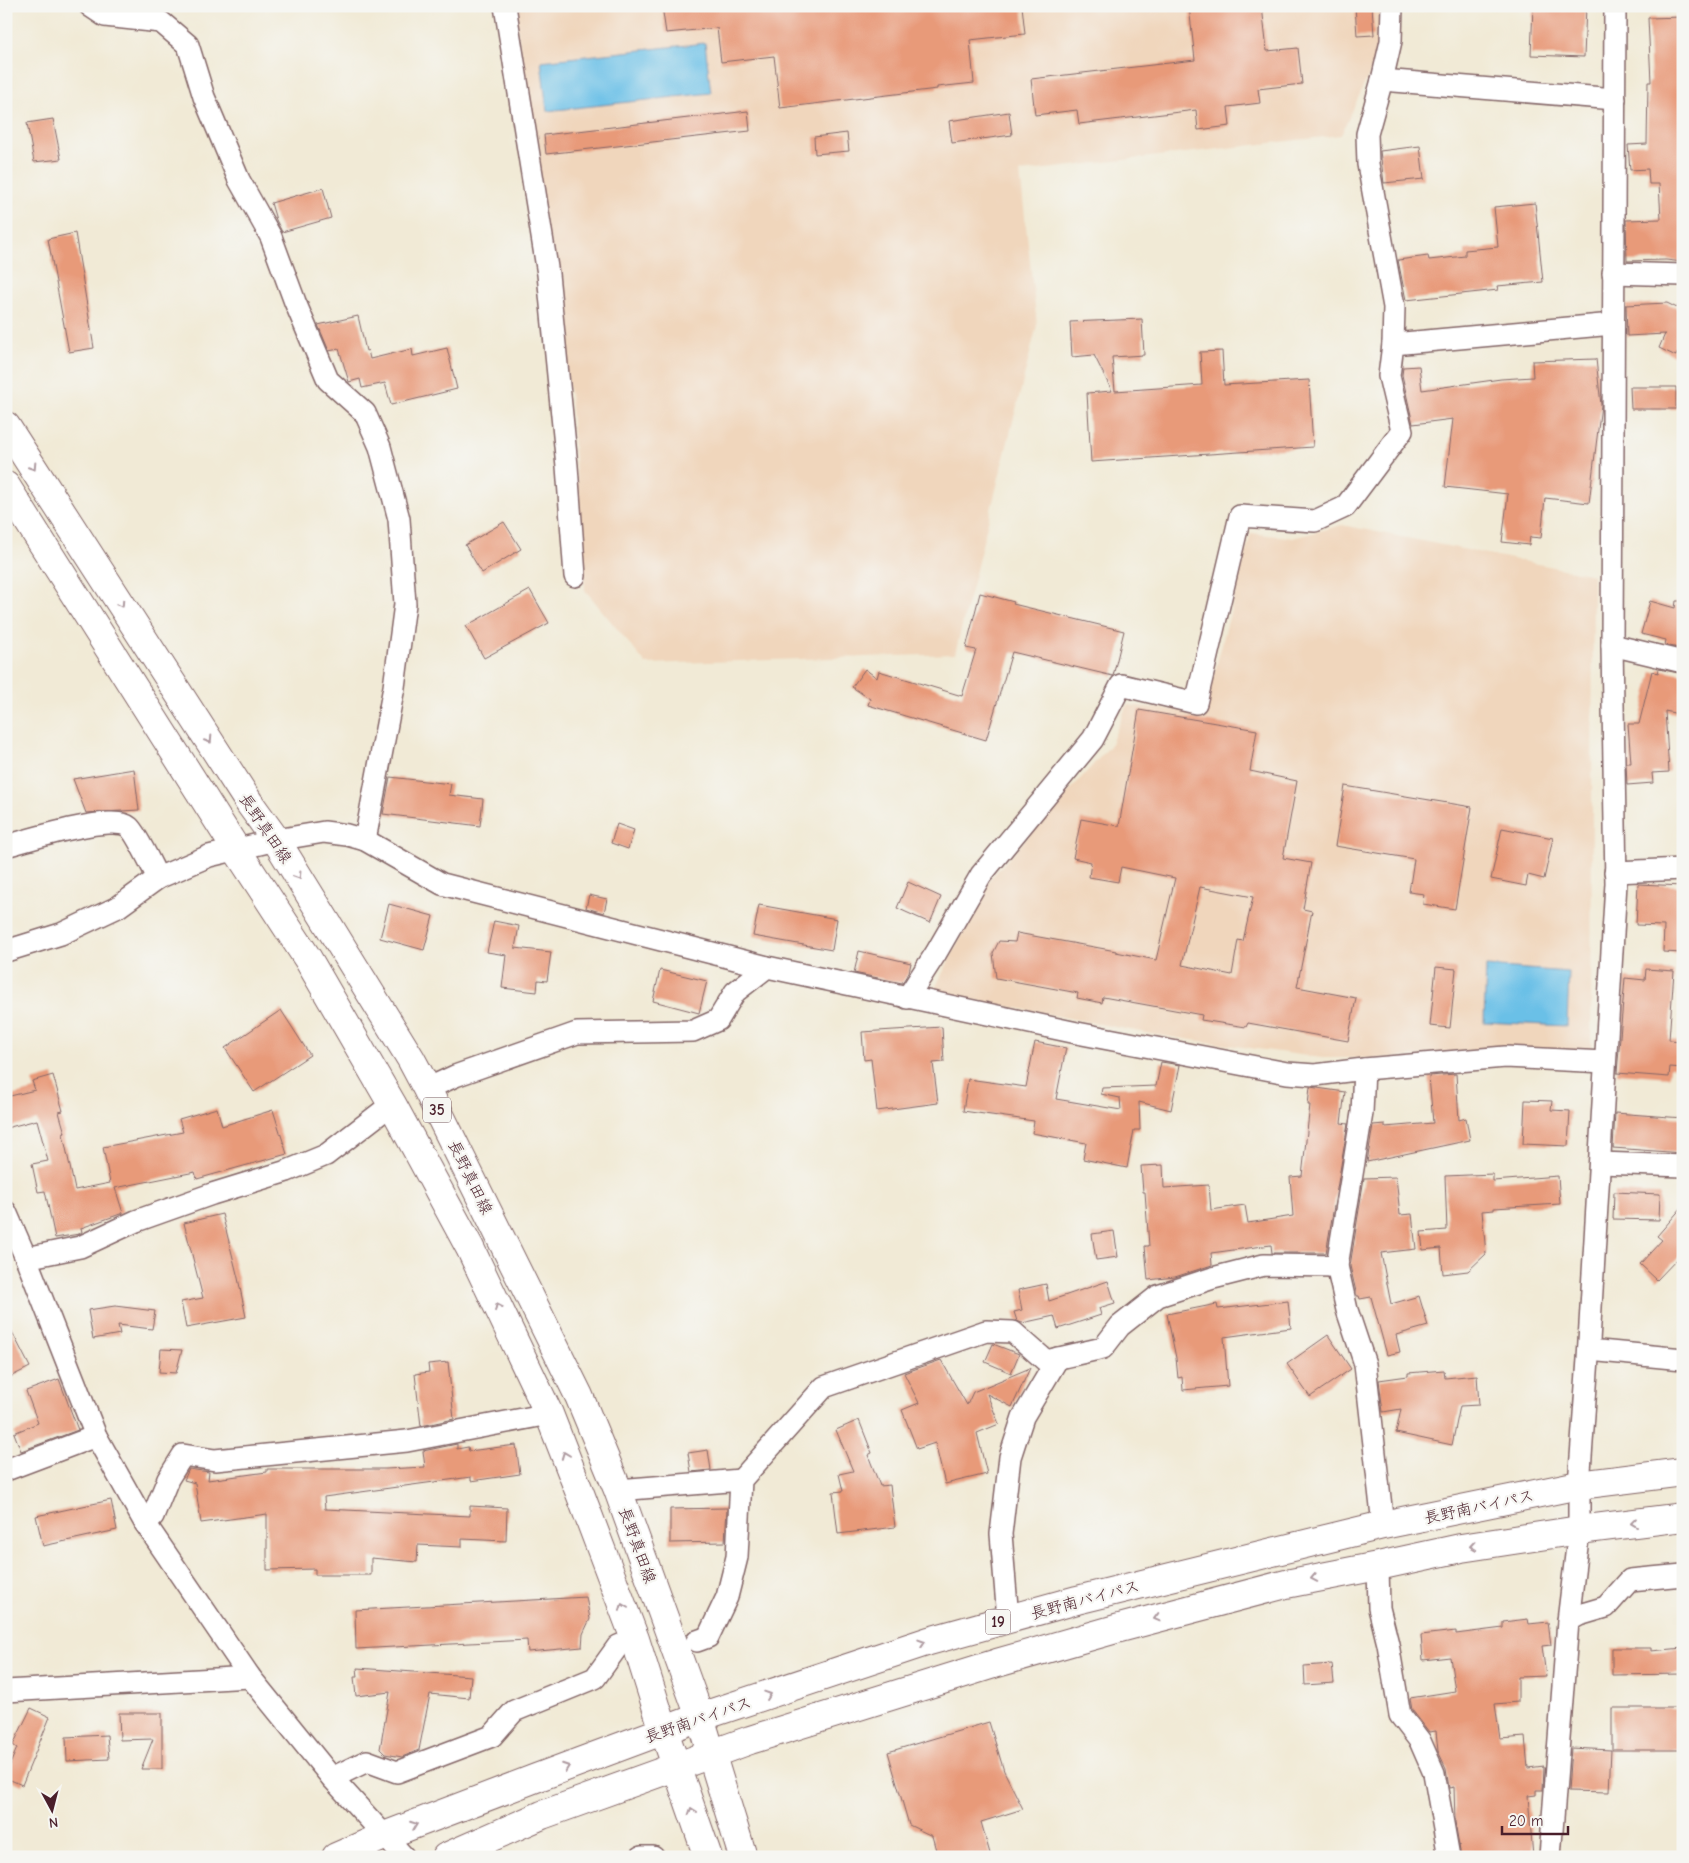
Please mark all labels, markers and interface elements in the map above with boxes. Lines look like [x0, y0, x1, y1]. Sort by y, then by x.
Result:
one-way arrow [26, 462, 36, 471]
one-way arrow [115, 598, 124, 608]
one-way arrow [203, 735, 212, 744]
street label: 長野真田線 [235, 790, 295, 867]
one-way arrow [292, 871, 302, 880]
road number: 35 [423, 1098, 451, 1122]
street label: 長野真田線 [444, 1138, 496, 1217]
one-way arrow [494, 1303, 505, 1312]
one-way arrow [561, 1452, 571, 1460]
street label: 長野南バイパス [1423, 1487, 1536, 1527]
street label: 長野真田線 [615, 1505, 659, 1586]
one-way arrow [1630, 1517, 1638, 1528]
one-way arrow [1469, 1540, 1478, 1550]
one-way arrow [1310, 1573, 1319, 1583]
street label: 長野南バイパス [1029, 1577, 1142, 1623]
one-way arrow [619, 1603, 629, 1612]
road number: 19 [986, 1610, 1010, 1634]
one-way arrow [1152, 1612, 1161, 1623]
one-way arrow [918, 1639, 926, 1649]
one-way arrow [764, 1691, 772, 1701]
street label: 長野南バイパス [643, 1693, 754, 1747]
one-way arrow [561, 1763, 570, 1773]
north arrow [28, 1786, 78, 1836]
scale bar [1502, 1803, 1568, 1835]
one-way arrow [688, 1807, 698, 1815]
text: 20 m [1509, 1812, 1543, 1830]
text: N [48, 1813, 59, 1831]
one-way arrow [409, 1821, 418, 1831]

